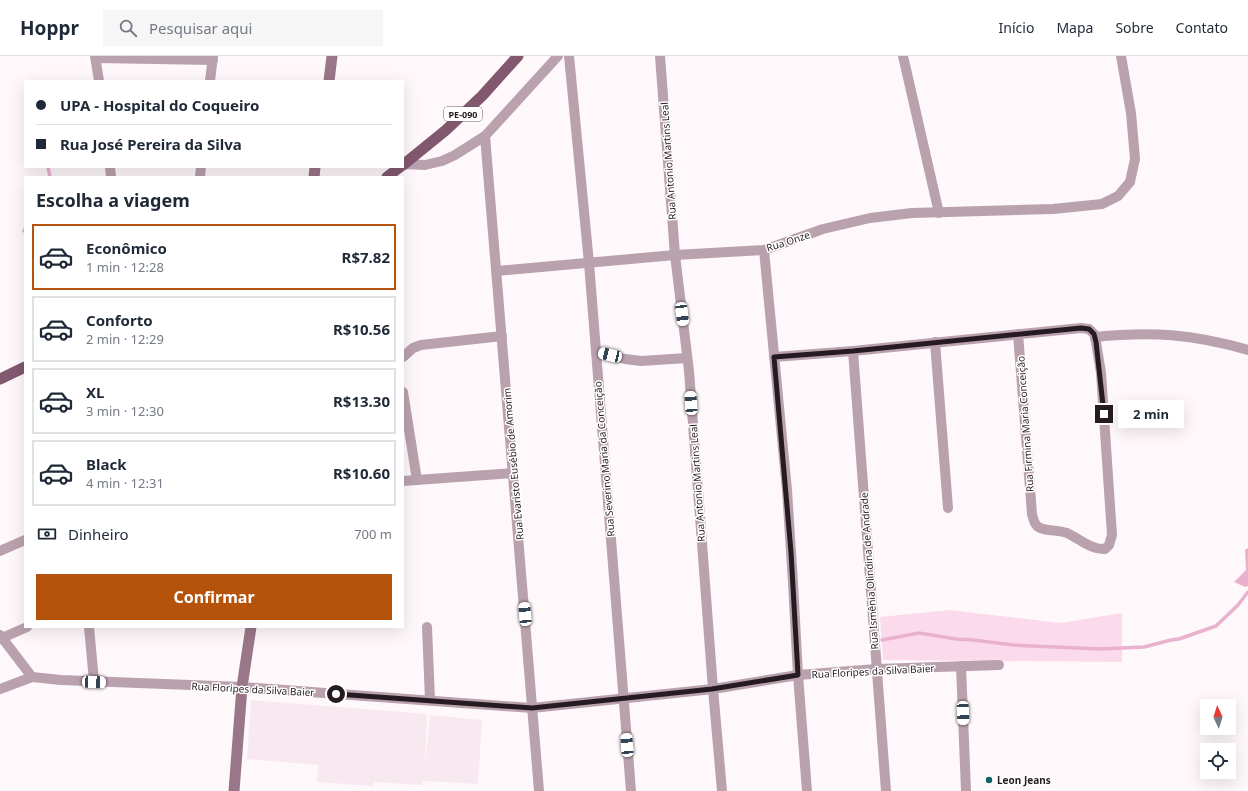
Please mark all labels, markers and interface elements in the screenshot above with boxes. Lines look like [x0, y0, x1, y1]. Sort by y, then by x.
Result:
search box [103, 10, 383, 46]
text: Hoppr [20, 15, 79, 41]
icon: search [117, 17, 139, 39]
text: Pesquisar aqui [149, 18, 252, 38]
text: Início [999, 18, 1034, 37]
text: Mapa [1056, 18, 1093, 37]
text: Sobre [1115, 18, 1154, 37]
text: Contato [1176, 18, 1228, 37]
text: UPA - Hospital do Coqueiro [60, 95, 259, 115]
street label: Rua Antonio Martins Leal [657, 102, 679, 220]
road number: PE-090 [444, 107, 482, 121]
text: Rua José Pereira da Silva [60, 134, 242, 154]
text: Escolha a viagem [36, 188, 190, 212]
street label: Rua Onze [764, 227, 812, 255]
text: Econômico [86, 238, 167, 258]
icon: car [38, 239, 74, 275]
text: R$7.82 [342, 247, 390, 267]
text: 1 min · 12:28 [86, 258, 164, 276]
car [675, 301, 689, 327]
text: Conforto [86, 310, 153, 330]
icon: car [38, 311, 74, 347]
text: R$10.56 [333, 319, 390, 339]
text: 2 min · 12:29 [86, 330, 164, 348]
car [597, 346, 623, 364]
street label: Rua Firmina Maria Conceição [1013, 355, 1037, 493]
street label: Rua Severino Maria da Conceição [590, 381, 618, 537]
text: XL [86, 382, 104, 402]
icon: car [38, 383, 74, 419]
street label: Rua Evaristo Eusébio de Amorim [499, 387, 527, 541]
text: R$13.30 [333, 391, 390, 411]
car [684, 391, 698, 415]
callout: 2 min [1118, 400, 1184, 428]
text: 3 min · 12:30 [86, 402, 164, 420]
route end [1095, 405, 1113, 423]
text: 2 min [1133, 405, 1169, 423]
street label: Rua Antonio Martins Leal [686, 424, 708, 542]
text: Black [86, 454, 126, 474]
icon: car [38, 455, 74, 491]
text: R$10.60 [333, 463, 390, 483]
text: 4 min · 12:31 [86, 474, 164, 492]
street label: Rua Ismênia Olindina de Andrade [857, 492, 881, 650]
icon: cash [36, 523, 58, 545]
text: Dinheiro [68, 524, 129, 544]
text: 700 m [354, 525, 392, 543]
button: Confirmar [36, 574, 392, 620]
car [518, 602, 532, 626]
street label: Rua Floripes da Silva Baier [811, 661, 935, 681]
car [82, 676, 106, 688]
street label: Rua Floripes da Silva Baier [191, 679, 315, 699]
route start [327, 685, 345, 703]
north arrow [1200, 699, 1236, 735]
map controls [1200, 699, 1236, 779]
car [957, 701, 969, 725]
car [620, 733, 634, 757]
button: locate [1200, 743, 1236, 779]
place label: Leon Jeans [997, 773, 1051, 787]
marker: Leon Jeans [984, 775, 994, 785]

